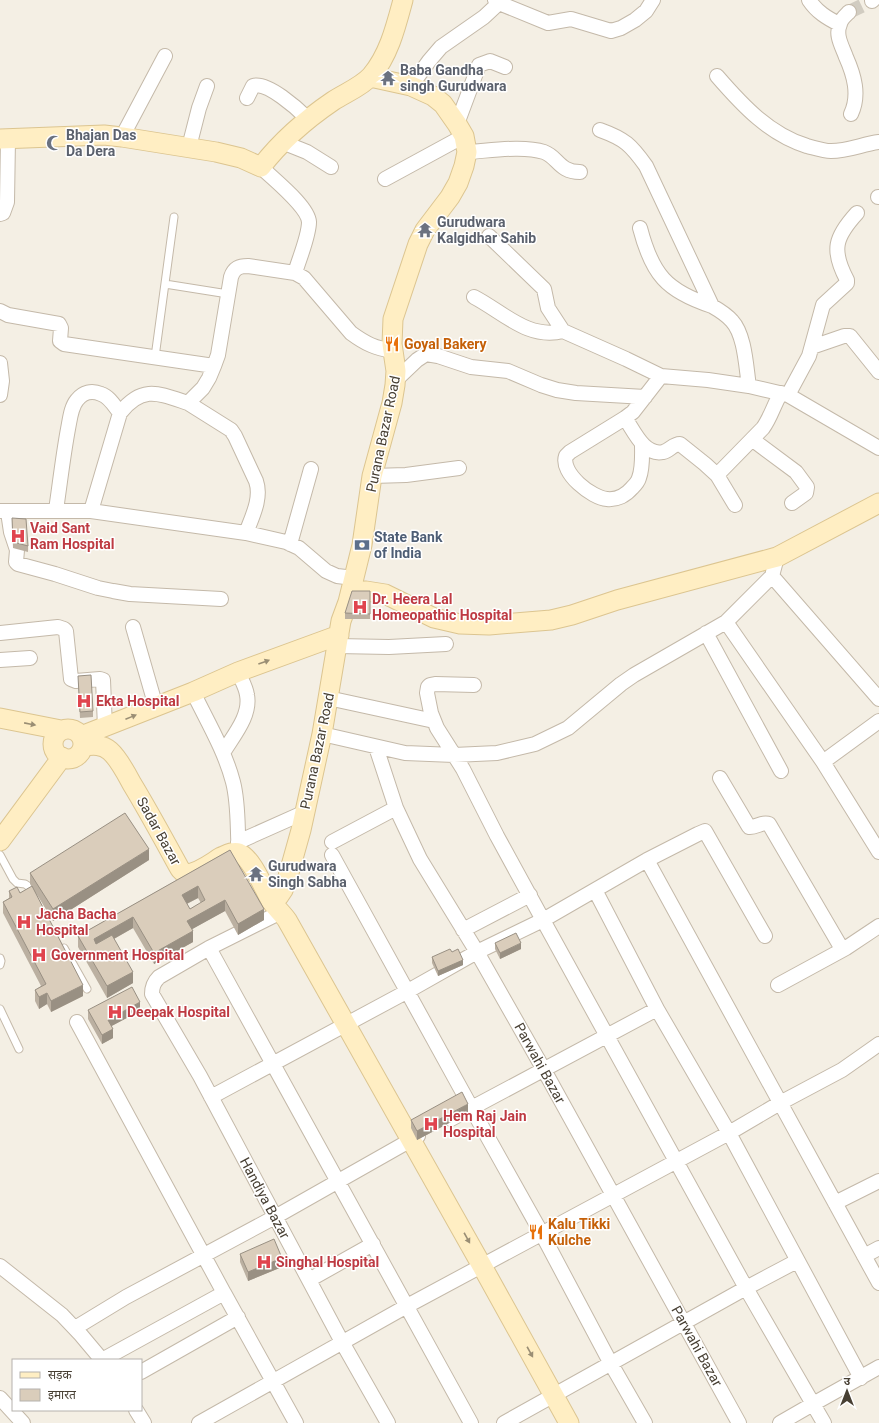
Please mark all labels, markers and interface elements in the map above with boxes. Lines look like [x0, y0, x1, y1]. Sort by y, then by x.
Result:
place label: Baba Gandha singh Gurudwara [400, 62, 507, 94]
temple icon: Baba Gandha singh Gurudwara [379, 69, 397, 87]
place label: Bhajan Das Da Dera [66, 127, 137, 159]
mosque icon: Bhajan Das Da Dera [45, 134, 63, 152]
place label: Gurudwara Kalgidhar Sahib [437, 214, 536, 246]
temple icon: Gurudwara Kalgidhar Sahib [416, 221, 434, 239]
restaurant icon: Goyal Bakery [383, 335, 401, 353]
place label: Goyal Bakery [404, 336, 488, 352]
street label: Purana Bazar Road [363, 374, 403, 494]
place label: Vaid Sant Ram Hospital [30, 520, 115, 552]
hospital icon: Vaid Sant Ram Hospital [9, 527, 27, 545]
place label: State Bank of India [374, 529, 443, 561]
bank icon: State Bank of India [353, 536, 371, 554]
place label: Dr. Heera Lal Homeopathic Hospital [372, 591, 512, 623]
hospital icon: Dr. Heera Lal Homeopathic Hospital [351, 598, 369, 616]
one-way arrow [258, 659, 270, 665]
street label: Purana Bazar Road [297, 691, 337, 811]
hospital icon: Ekta Hospital [75, 692, 93, 710]
place label: Ekta Hospital [96, 693, 180, 709]
one-way arrow [125, 713, 137, 719]
one-way arrow [24, 721, 37, 727]
street label: Sadar Bazar [134, 794, 184, 868]
place label: Gurudwara Singh Sabha [268, 858, 347, 890]
temple icon: Gurudwara Singh Sabha [247, 865, 265, 883]
place label: Jacha Bacha Hospital [36, 906, 117, 938]
hospital icon: Jacha Bacha Hospital [15, 913, 33, 931]
hospital icon: Government Hospital [30, 946, 48, 964]
place label: Government Hospital [51, 947, 184, 963]
hospital icon: Deepak Hospital [106, 1003, 124, 1021]
place label: Deepak Hospital [127, 1004, 230, 1020]
street label: Parwahi Bazar [511, 1020, 569, 1106]
place label: Hem Raj Jain Hospital [443, 1108, 527, 1140]
hospital icon: Hem Raj Jain Hospital [422, 1115, 440, 1133]
street label: Handiya Bazar [237, 1155, 293, 1242]
place label: Kalu Tikki Kulche [548, 1216, 610, 1248]
restaurant icon: Kalu Tikki Kulche [527, 1223, 545, 1241]
one-way arrow [463, 1232, 470, 1244]
hospital icon: Singhal Hospital [255, 1253, 273, 1271]
place label: Singhal Hospital [276, 1254, 379, 1270]
street label: Parwahi Bazar [668, 1303, 726, 1389]
one-way arrow [526, 1346, 533, 1358]
legend [12, 1359, 142, 1411]
text: सड़क [48, 1368, 73, 1382]
north arrow [827, 1371, 867, 1411]
text: उ [844, 1375, 851, 1388]
text: इमारत [48, 1388, 77, 1402]

